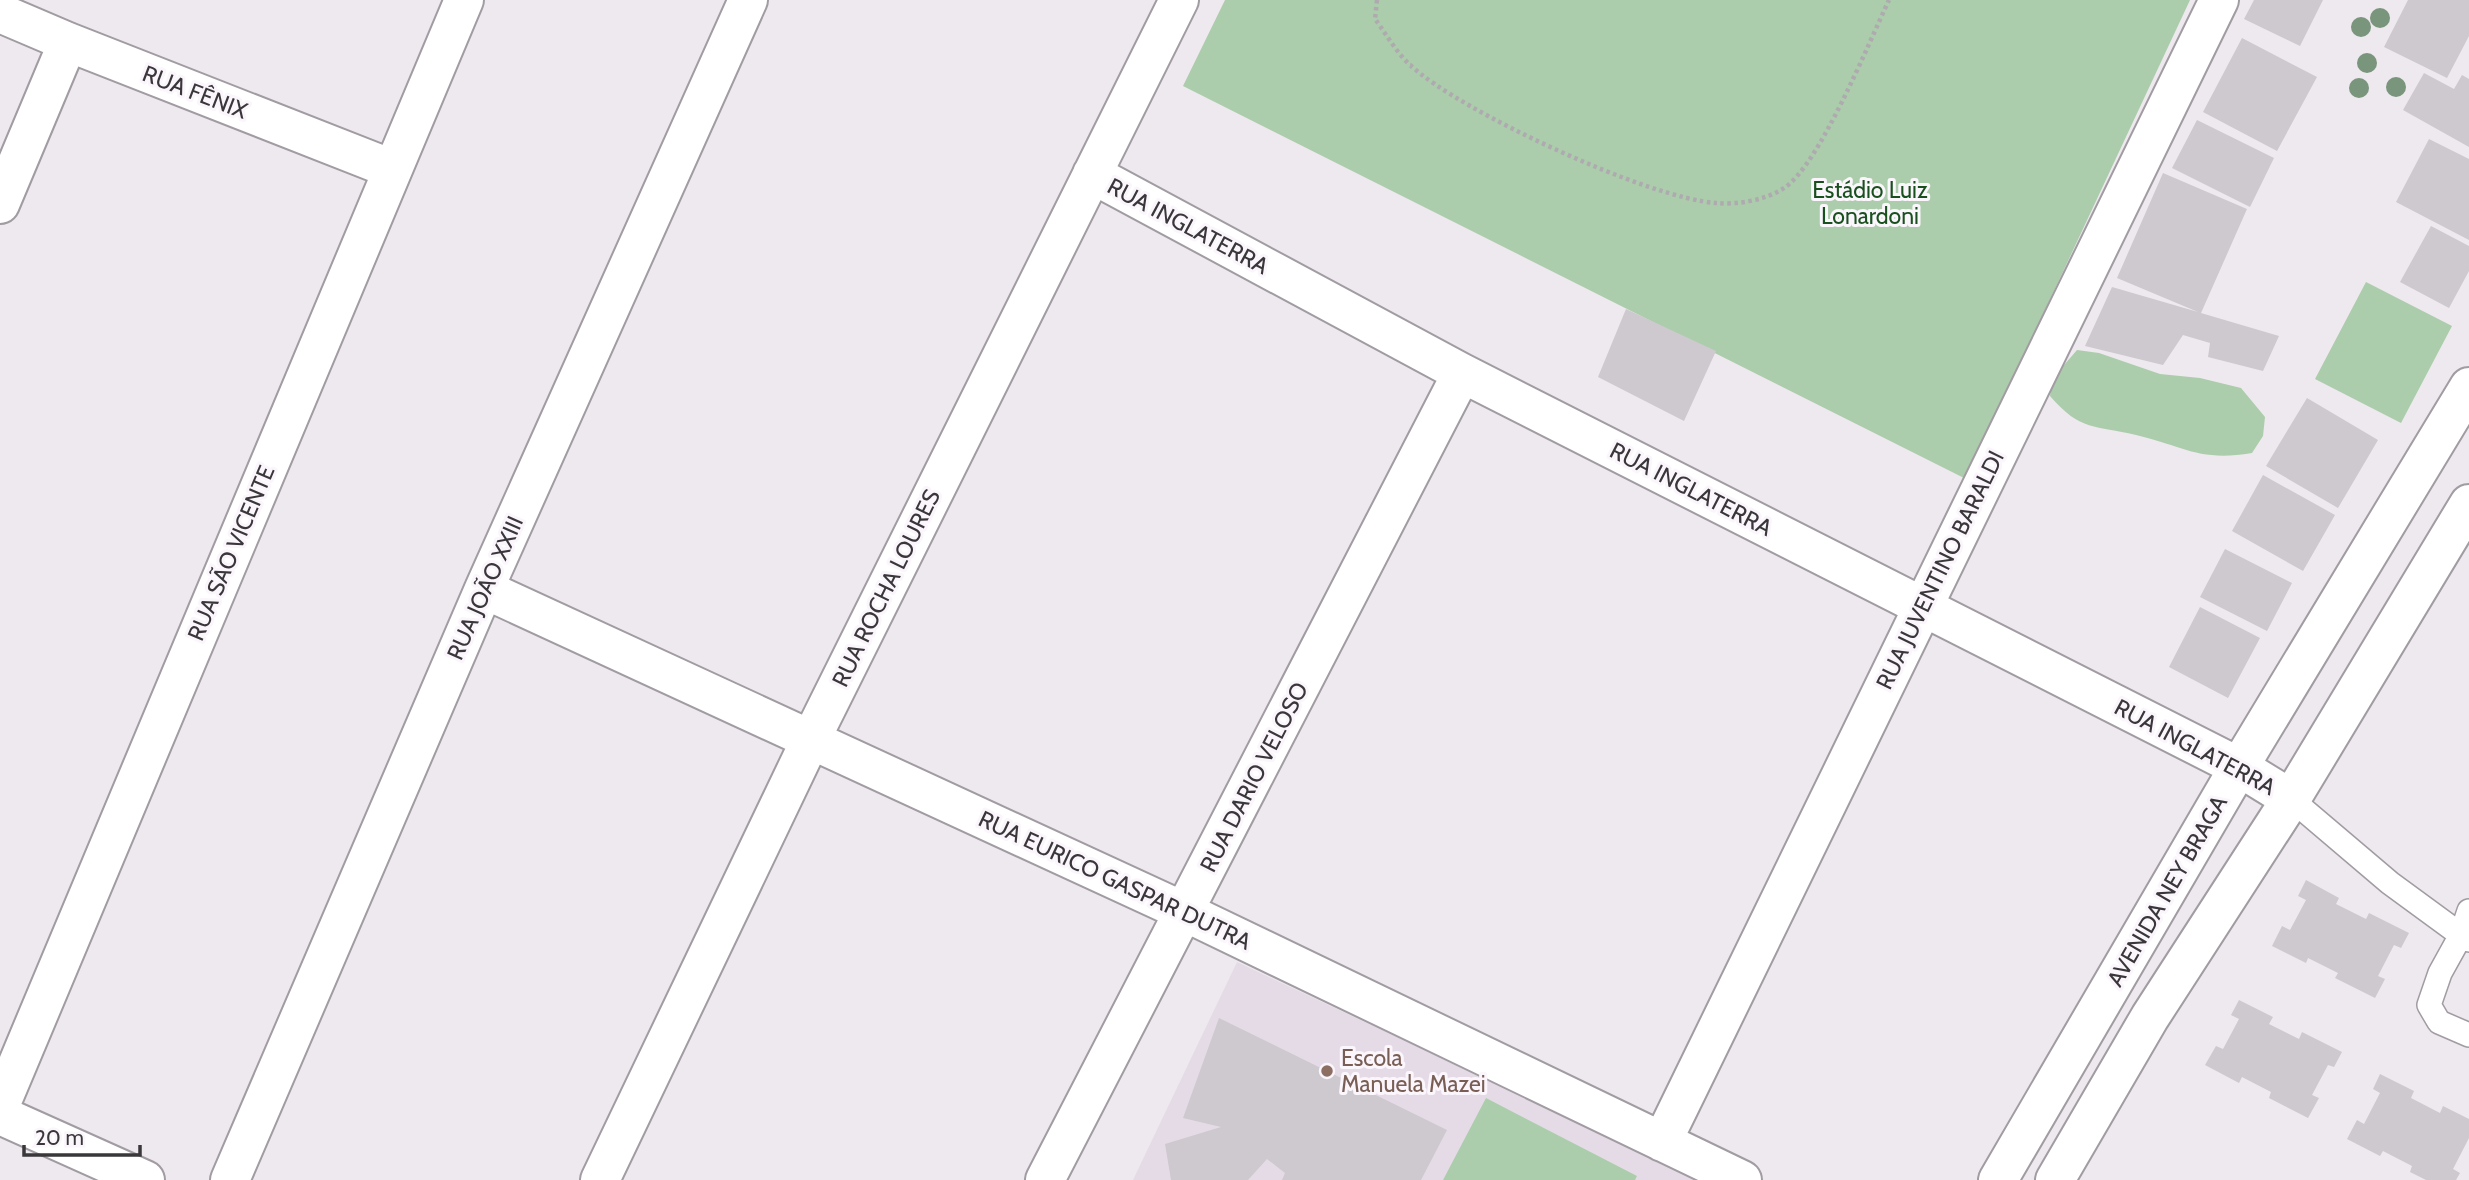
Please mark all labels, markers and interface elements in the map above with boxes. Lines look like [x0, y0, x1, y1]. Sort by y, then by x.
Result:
street label: RUA FÊNIX [139, 59, 252, 125]
street label: RUA INGLATERRA [1103, 172, 1273, 280]
park label: Estádio Luiz Lonardoni [1812, 176, 1928, 230]
street label: RUA INGLATERRA [1605, 436, 1777, 542]
street label: RUA JUVENTINO BARALDI [1870, 446, 2010, 694]
street label: RUA SÃO VICENTE [181, 461, 281, 645]
street label: RUA ROCHA LOURES [826, 485, 946, 691]
street label: RUA JOÃO XXIII [441, 512, 529, 664]
street label: RUA DARIO VELOSO [1194, 677, 1314, 877]
street label: RUA INGLATERRA [2110, 693, 2280, 801]
street label: AVENIDA NEY BRAGA [2101, 790, 2233, 992]
street label: RUA EURICO GASPAR DUTRA [974, 804, 1256, 956]
place label: Escola Manuela Mazei [1341, 1044, 1486, 1098]
marker: Escola Manuela Mazei [1319, 1063, 1335, 1079]
scale bar [24, 1114, 140, 1158]
text: 20 m [35, 1125, 84, 1150]

